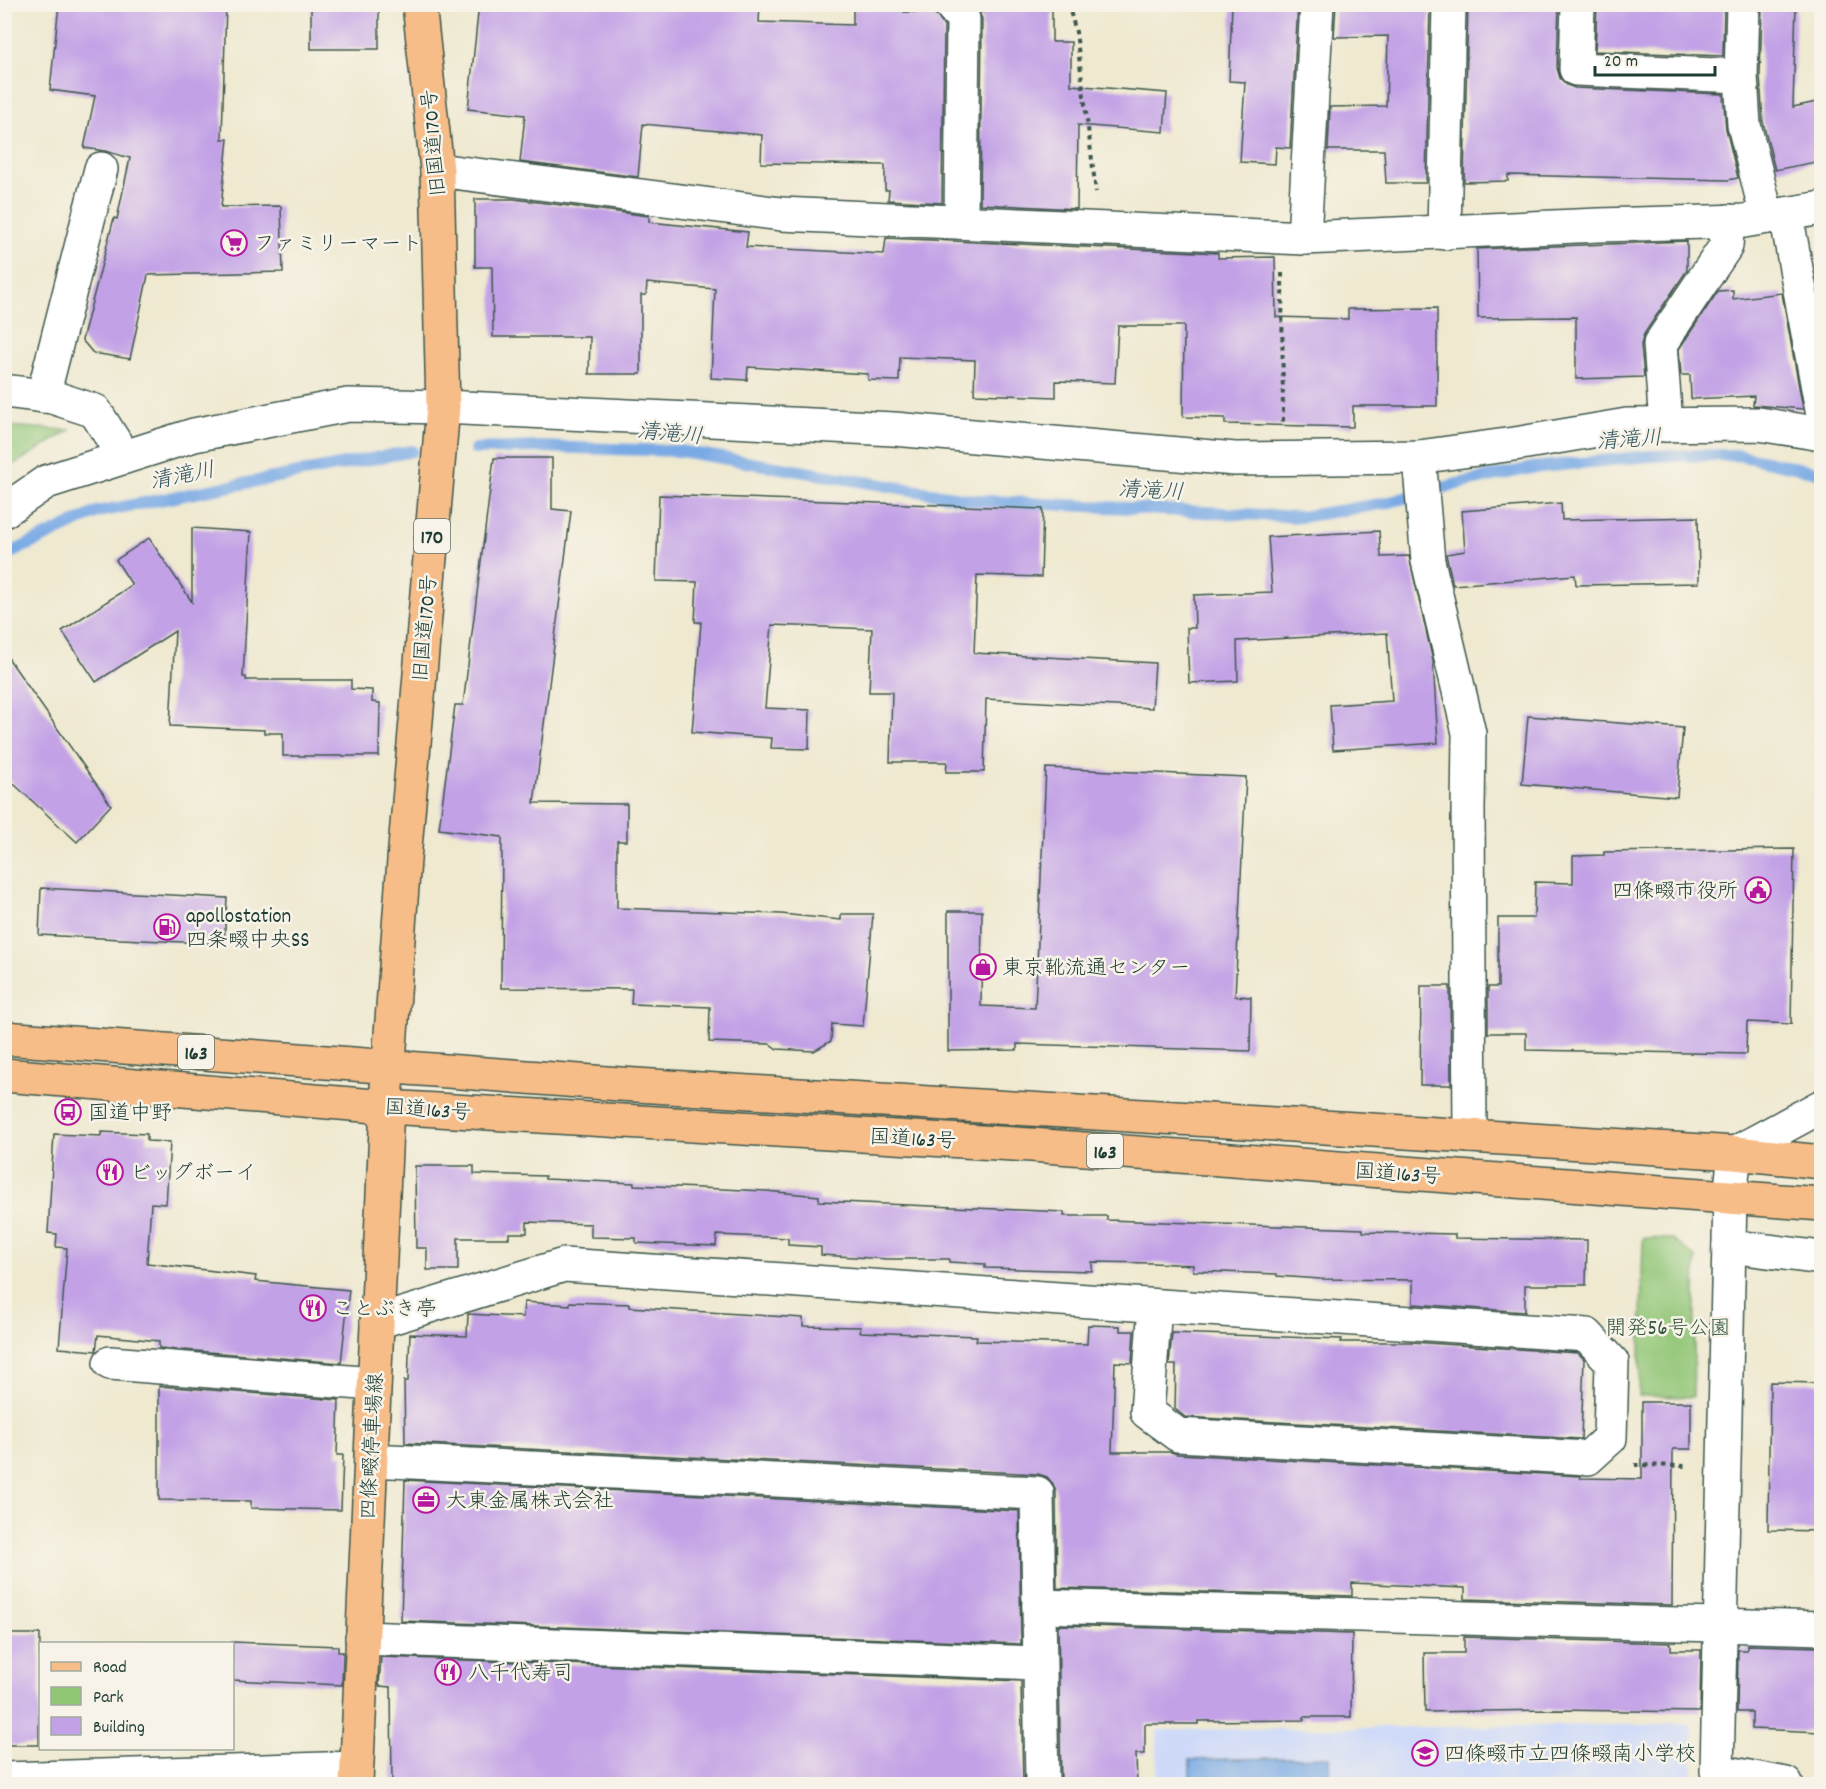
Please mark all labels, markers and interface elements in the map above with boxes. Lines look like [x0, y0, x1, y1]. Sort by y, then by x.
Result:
scale bar [1595, 39, 1715, 77]
text: 20 m [1604, 50, 1638, 75]
street label: 旧国道170号 [416, 88, 456, 198]
supermarket icon: ファミリーマート [219, 228, 249, 258]
place label: ファミリーマート [254, 231, 422, 261]
water label: 清滝川 [635, 417, 704, 454]
water label: 清滝川 [1595, 424, 1663, 459]
water label: 清滝川 [147, 456, 218, 499]
water label: 清滝川 [1117, 475, 1185, 510]
road number: 170 [414, 519, 450, 553]
street label: 旧国道170号 [407, 573, 447, 683]
public building icon: 四條畷市役所 [1743, 875, 1773, 905]
place label: 四條畷市役所 [1612, 878, 1738, 908]
place label: apollostation 四条畷中央SS [186, 903, 310, 957]
fuel station icon: apollostation 四条畷中央SS [152, 912, 182, 942]
shop icon: 東京靴流通センター [968, 952, 998, 982]
place label: 東京靴流通センター [1002, 955, 1190, 985]
road number: 163 [178, 1035, 214, 1069]
street label: 国道163号 [383, 1094, 472, 1130]
bus stop icon: 国道中野 [53, 1097, 83, 1127]
place label: 国道中野 [88, 1100, 172, 1130]
street label: 国道163号 [869, 1124, 957, 1158]
road number: 163 [1087, 1134, 1123, 1168]
restaurant icon: ビッグボーイ [95, 1157, 125, 1187]
street label: 国道163号 [1353, 1158, 1442, 1194]
place label: ビッグボーイ [130, 1160, 256, 1190]
restaurant icon: ことぶき亭 [298, 1293, 328, 1323]
place label: ことぶき亭 [332, 1296, 437, 1326]
park label: 開発56号公園 [1605, 1315, 1731, 1345]
street label: 四條畷停車場線 [355, 1372, 393, 1520]
office icon: 大東金属株式会社 [411, 1485, 441, 1515]
place label: 大東金属株式会社 [446, 1488, 614, 1518]
legend [39, 1642, 234, 1750]
text: Road [93, 1656, 127, 1681]
restaurant icon: 八千代寿司 [433, 1657, 463, 1687]
place label: 八千代寿司 [468, 1660, 573, 1690]
text: Park [93, 1686, 124, 1711]
text: Building [93, 1716, 145, 1741]
school or university icon: 四條畷市立四條畷南小学校 [1410, 1738, 1440, 1768]
place label: 四條畷市立四條畷南小学校 [1444, 1741, 1696, 1771]

